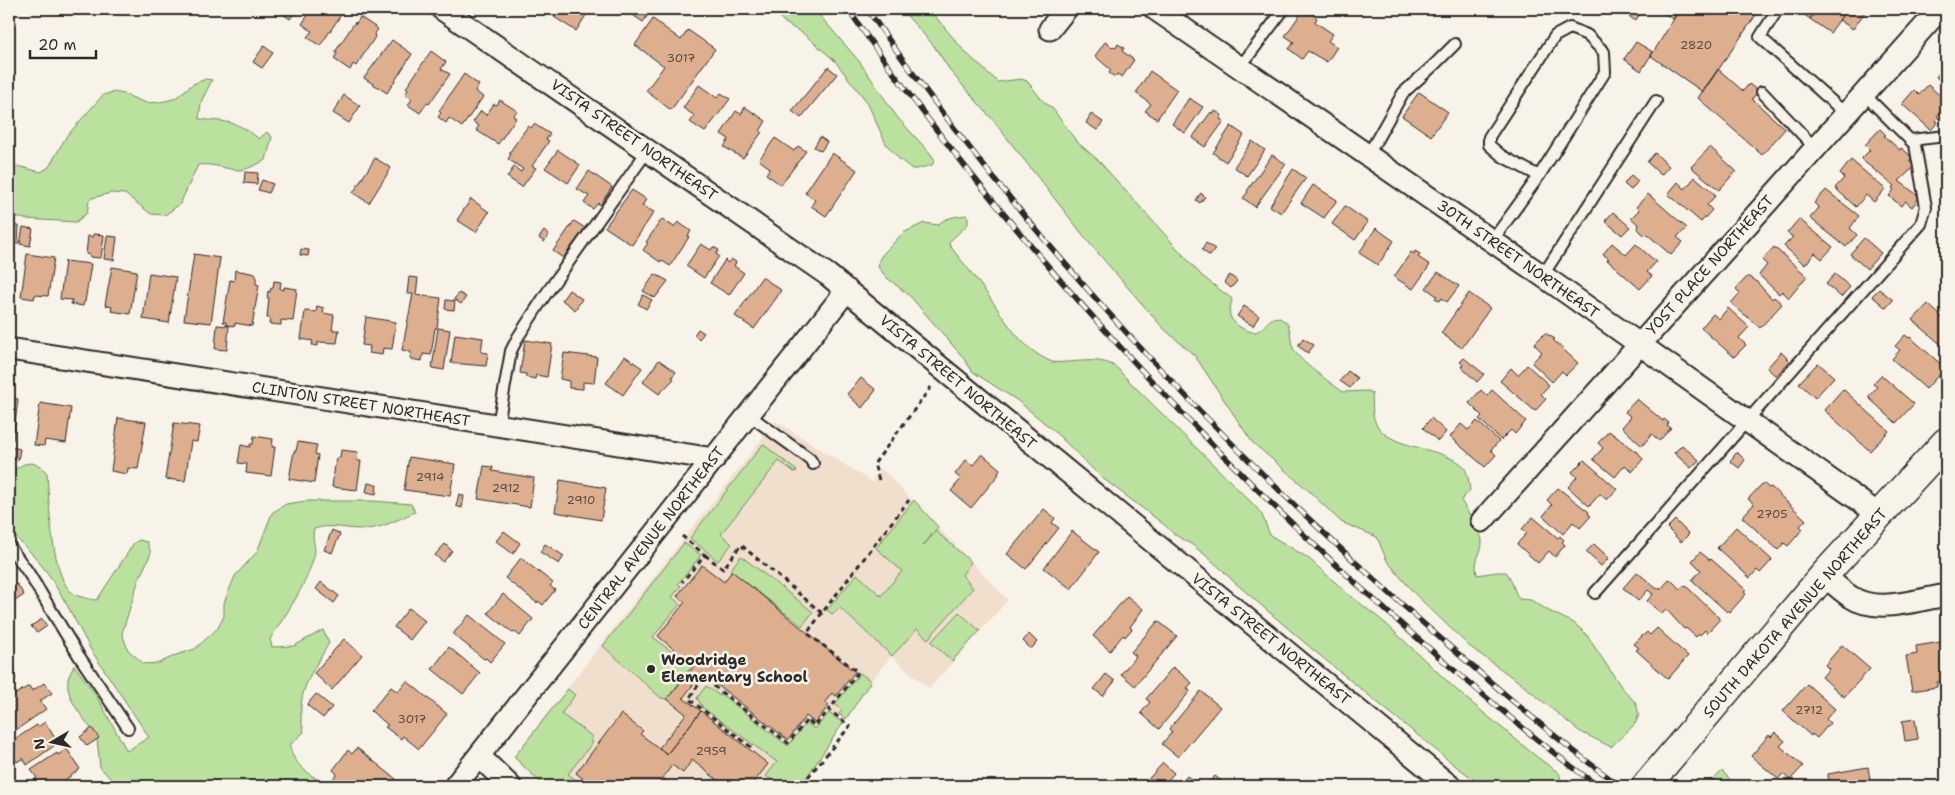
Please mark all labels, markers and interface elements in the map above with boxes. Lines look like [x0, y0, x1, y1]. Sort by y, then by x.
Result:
scale bar [30, 28, 96, 60]
text: 20 m [38, 35, 77, 55]
house number: 2820 [1680, 37, 1712, 53]
house number: 3017 [666, 50, 696, 66]
street label: VISTA STREET NORTHEAST [547, 75, 721, 205]
street label: YOST PLACE NORTHEAST [1642, 191, 1778, 339]
street label: 30TH STREET NORTHEAST [1433, 195, 1603, 323]
street label: VISTA STREET NORTHEAST [875, 310, 1041, 454]
street label: CLINTON STREET NORTHEAST [250, 377, 472, 431]
street label: CENTRAL AVENUE NORTHEAST [573, 442, 729, 634]
house number: 2914 [416, 469, 444, 485]
house number: 2912 [492, 480, 520, 496]
house number: 2910 [567, 492, 595, 508]
street label: SOUTH DAKOTA AVENUE NORTHEAST [1698, 504, 1892, 722]
house number: 2705 [1756, 506, 1788, 522]
street label: VISTA STREET NORTHEAST [1187, 568, 1355, 710]
place label: Woodridge Elementary School [661, 650, 808, 687]
marker: Woodridge Elementary School [645, 663, 657, 675]
house number: 2712 [1795, 702, 1823, 718]
house number: 3017 [397, 711, 427, 727]
north arrow [28, 718, 78, 768]
text: N [29, 737, 49, 751]
house number: 2959 [695, 743, 727, 759]

